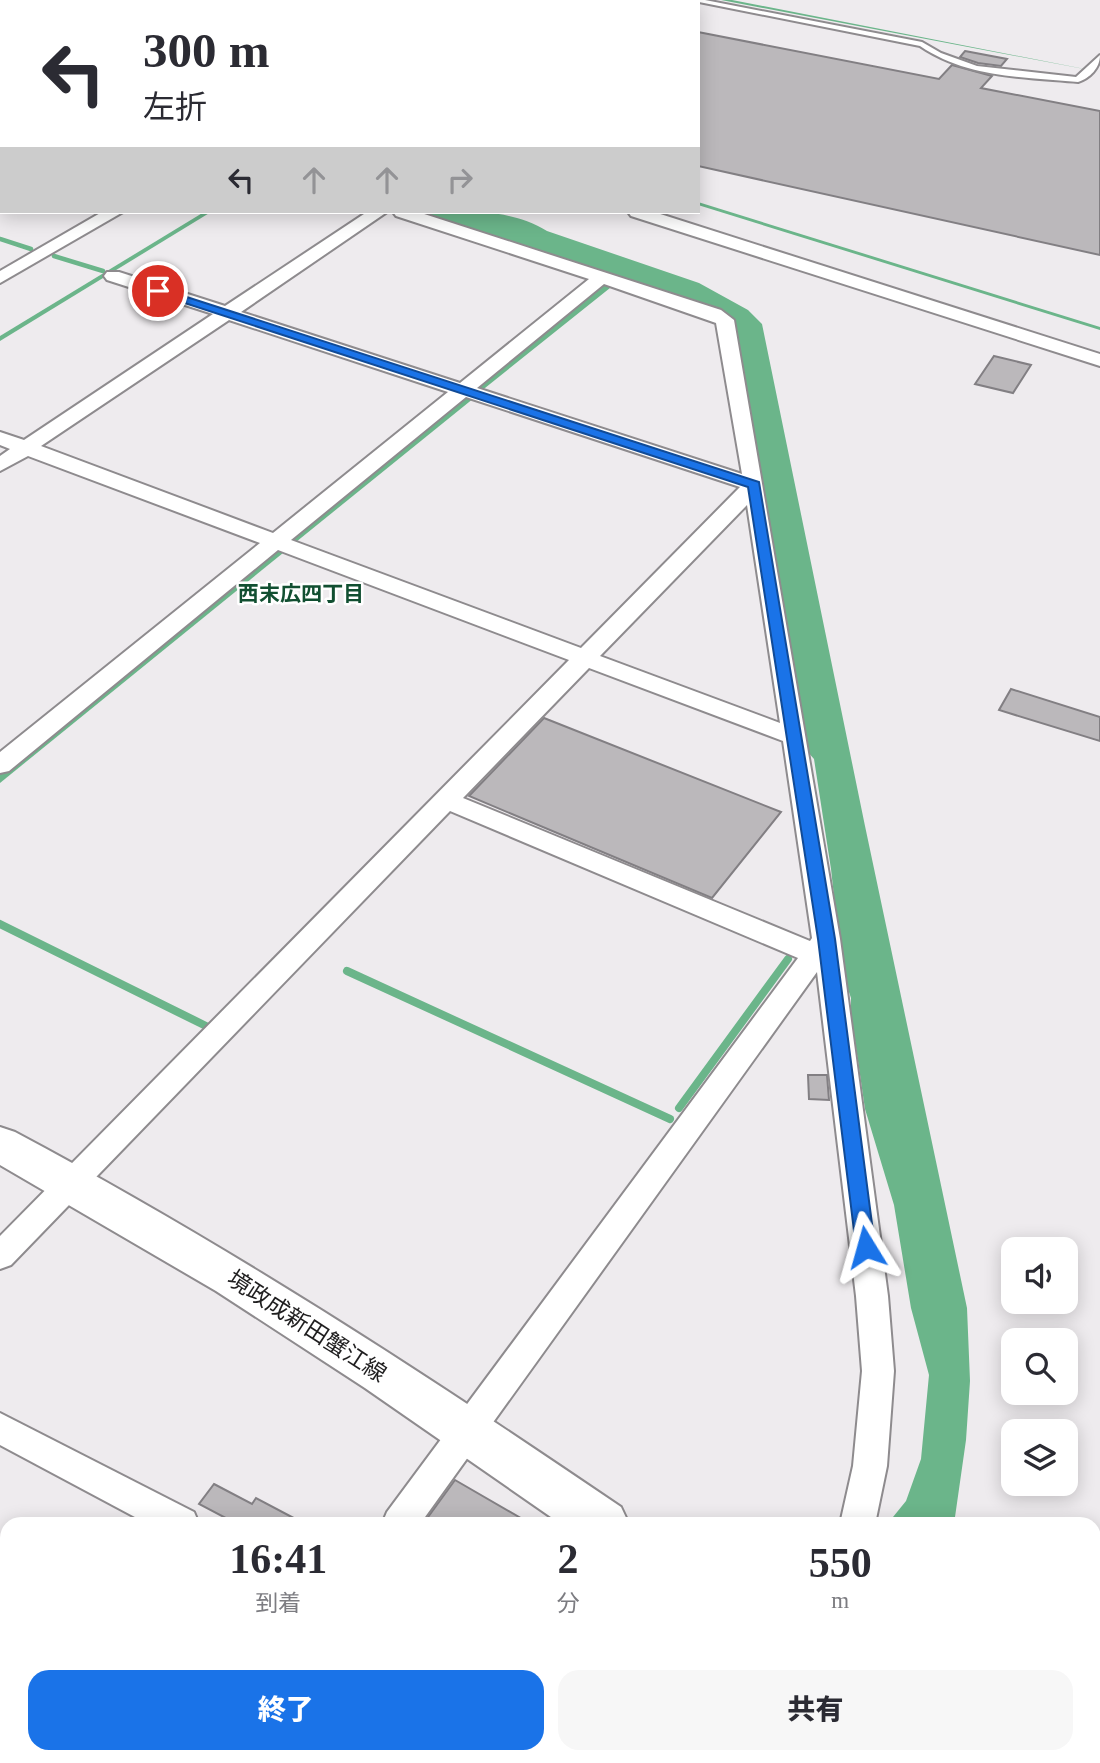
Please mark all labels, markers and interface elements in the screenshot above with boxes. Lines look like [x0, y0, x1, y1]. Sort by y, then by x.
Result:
text: 300 m [143, 23, 270, 78]
icon: left [28, 28, 119, 119]
text: 左折 [143, 89, 207, 125]
icon: left [222, 161, 260, 199]
icon: ahead [295, 161, 333, 199]
icon: ahead [368, 161, 406, 199]
icon: right [441, 161, 479, 199]
pin [128, 261, 188, 321]
icon: arrive [139, 272, 177, 310]
district label: 西末広四丁目 [238, 582, 364, 606]
position arrow [829, 1210, 903, 1284]
map controls [1001, 1237, 1078, 1496]
button: sound [1001, 1237, 1078, 1314]
street label: 境政成新田蟹江線 [223, 1266, 391, 1387]
button: search [1001, 1328, 1078, 1405]
button: layers [1001, 1419, 1078, 1496]
text: 16:41 [229, 1536, 327, 1582]
text: 2 [558, 1536, 579, 1582]
text: 550 [809, 1540, 872, 1586]
text: m [831, 1588, 849, 1613]
text: 到着 [255, 1591, 301, 1616]
text: 分 [557, 1591, 580, 1616]
button: 終了 [28, 1670, 544, 1750]
button: 共有 [558, 1670, 1073, 1750]

